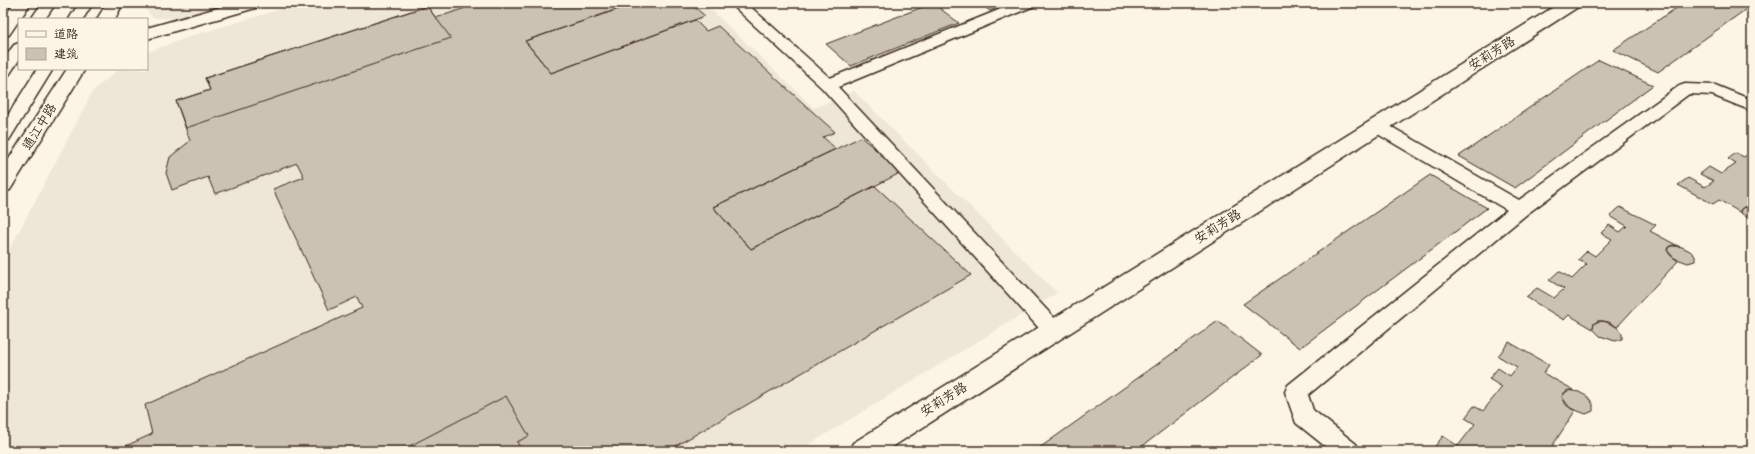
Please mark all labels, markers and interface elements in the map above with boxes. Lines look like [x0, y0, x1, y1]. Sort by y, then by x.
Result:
legend [18, 18, 148, 70]
text: 道路 [54, 25, 78, 44]
street label: 安莉芳路 [1464, 31, 1520, 77]
text: 建筑 [54, 45, 78, 64]
street label: 通江中路 [17, 99, 63, 155]
street label: 安莉芳路 [1190, 204, 1246, 250]
street label: 安莉芳路 [916, 377, 972, 423]

